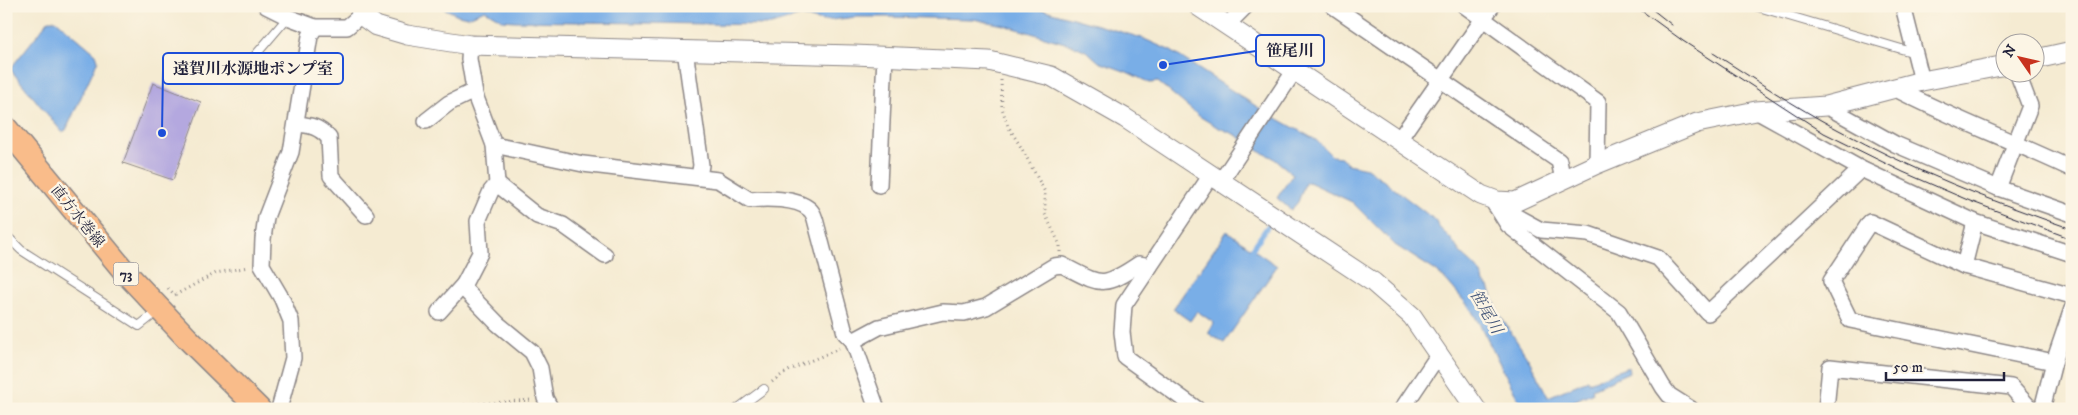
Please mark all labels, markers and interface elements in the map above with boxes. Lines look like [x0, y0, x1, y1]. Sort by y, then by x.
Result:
north arrow [1996, 32, 2046, 82]
callout: 笹尾川 [1256, 35, 1324, 66]
text: 笹尾川 [1266, 41, 1314, 61]
text: N [1999, 41, 2021, 61]
callout: 遠賀川水源地ポンプ室 [163, 53, 343, 84]
text: 遠賀川水源地ポンプ室 [173, 59, 333, 79]
street label: 直方水巻線 [47, 181, 109, 251]
road number: 73 [114, 262, 138, 286]
water label: 笹尾川 [1465, 286, 1508, 339]
scale bar [1886, 350, 2003, 382]
text: 50 m [1893, 358, 1923, 377]

